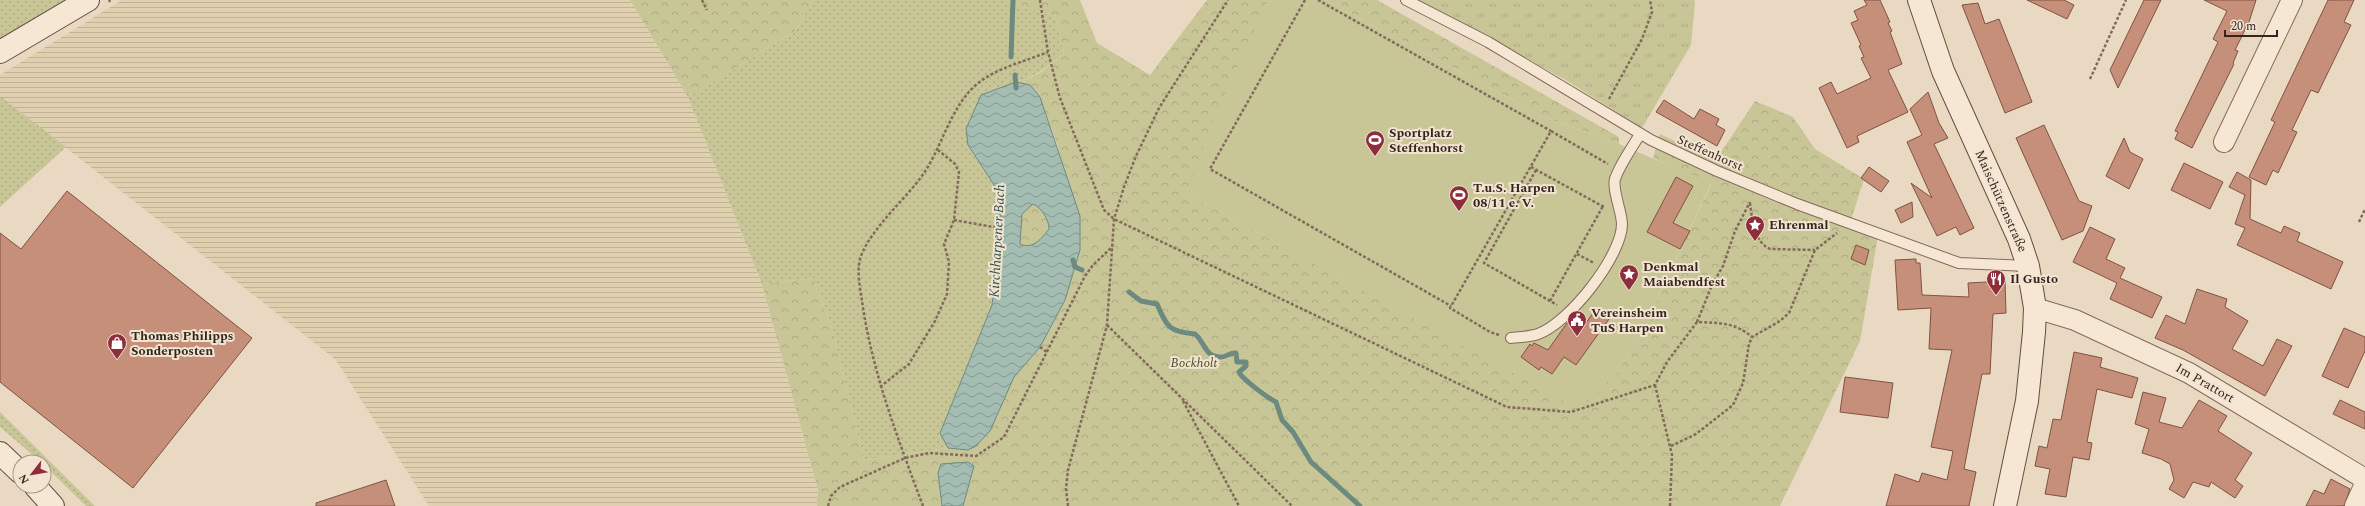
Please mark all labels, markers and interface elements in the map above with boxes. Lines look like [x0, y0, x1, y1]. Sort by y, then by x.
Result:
scale bar [2225, 12, 2277, 38]
text: 20 m [2231, 17, 2256, 36]
place label: Sportplatz Steffenhorst [1389, 123, 1463, 158]
sports icon: Sportplatz Steffenhorst [1364, 129, 1386, 157]
street label: Steffenhorst [1674, 130, 1747, 177]
street label: Maischützenstraße [1969, 147, 2033, 255]
place label: T.u.S. Harpen 08/11 e. V. [1473, 178, 1555, 213]
water label: Kirchharpener Bach [984, 184, 1010, 298]
sports icon: T.u.S. Harpen 08/11 e. V. [1448, 184, 1470, 212]
place icon: Ehrenmal [1744, 214, 1766, 242]
place label: Ehrenmal [1769, 215, 1829, 235]
place label: Denkmal Maiabendfest [1643, 257, 1725, 292]
place icon: Denkmal Maiabendfest [1618, 263, 1640, 291]
restaurant icon: Il Gusto [1985, 268, 2007, 296]
place label: Il Gusto [2010, 269, 2058, 289]
place label: Vereinsheim TuS Harpen [1591, 303, 1667, 338]
public building icon: Vereinsheim TuS Harpen [1566, 309, 1588, 337]
place label: Thomas Philipps Sonderposten [131, 326, 233, 361]
shop icon: Thomas Philipps Sonderposten [106, 332, 128, 360]
park label: Bockholt [1171, 353, 1218, 373]
street label: Im Prattort [2172, 358, 2239, 408]
north arrow [12, 454, 52, 494]
text: N [14, 471, 33, 487]

